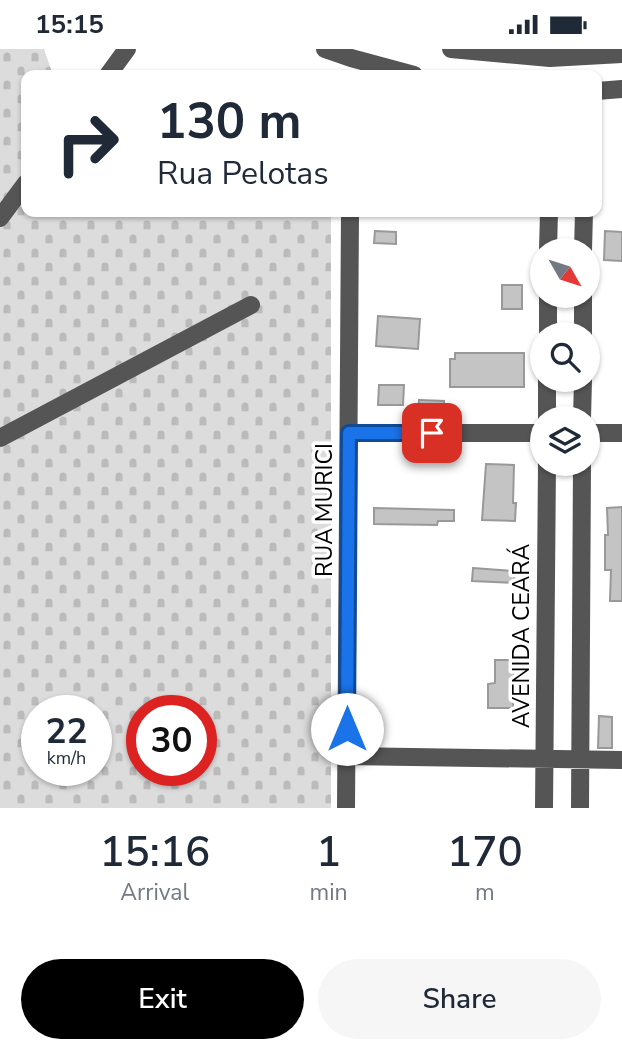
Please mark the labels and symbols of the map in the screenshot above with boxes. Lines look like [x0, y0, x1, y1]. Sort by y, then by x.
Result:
north arrow [530, 238, 600, 308]
pin [402, 403, 462, 463]
street label: RUA MURICI [309, 443, 340, 577]
street label: AVENIDA CEARÁ [506, 544, 537, 728]
position arrow [310, 692, 384, 766]
speed limit sign: 30 [126, 695, 217, 786]

